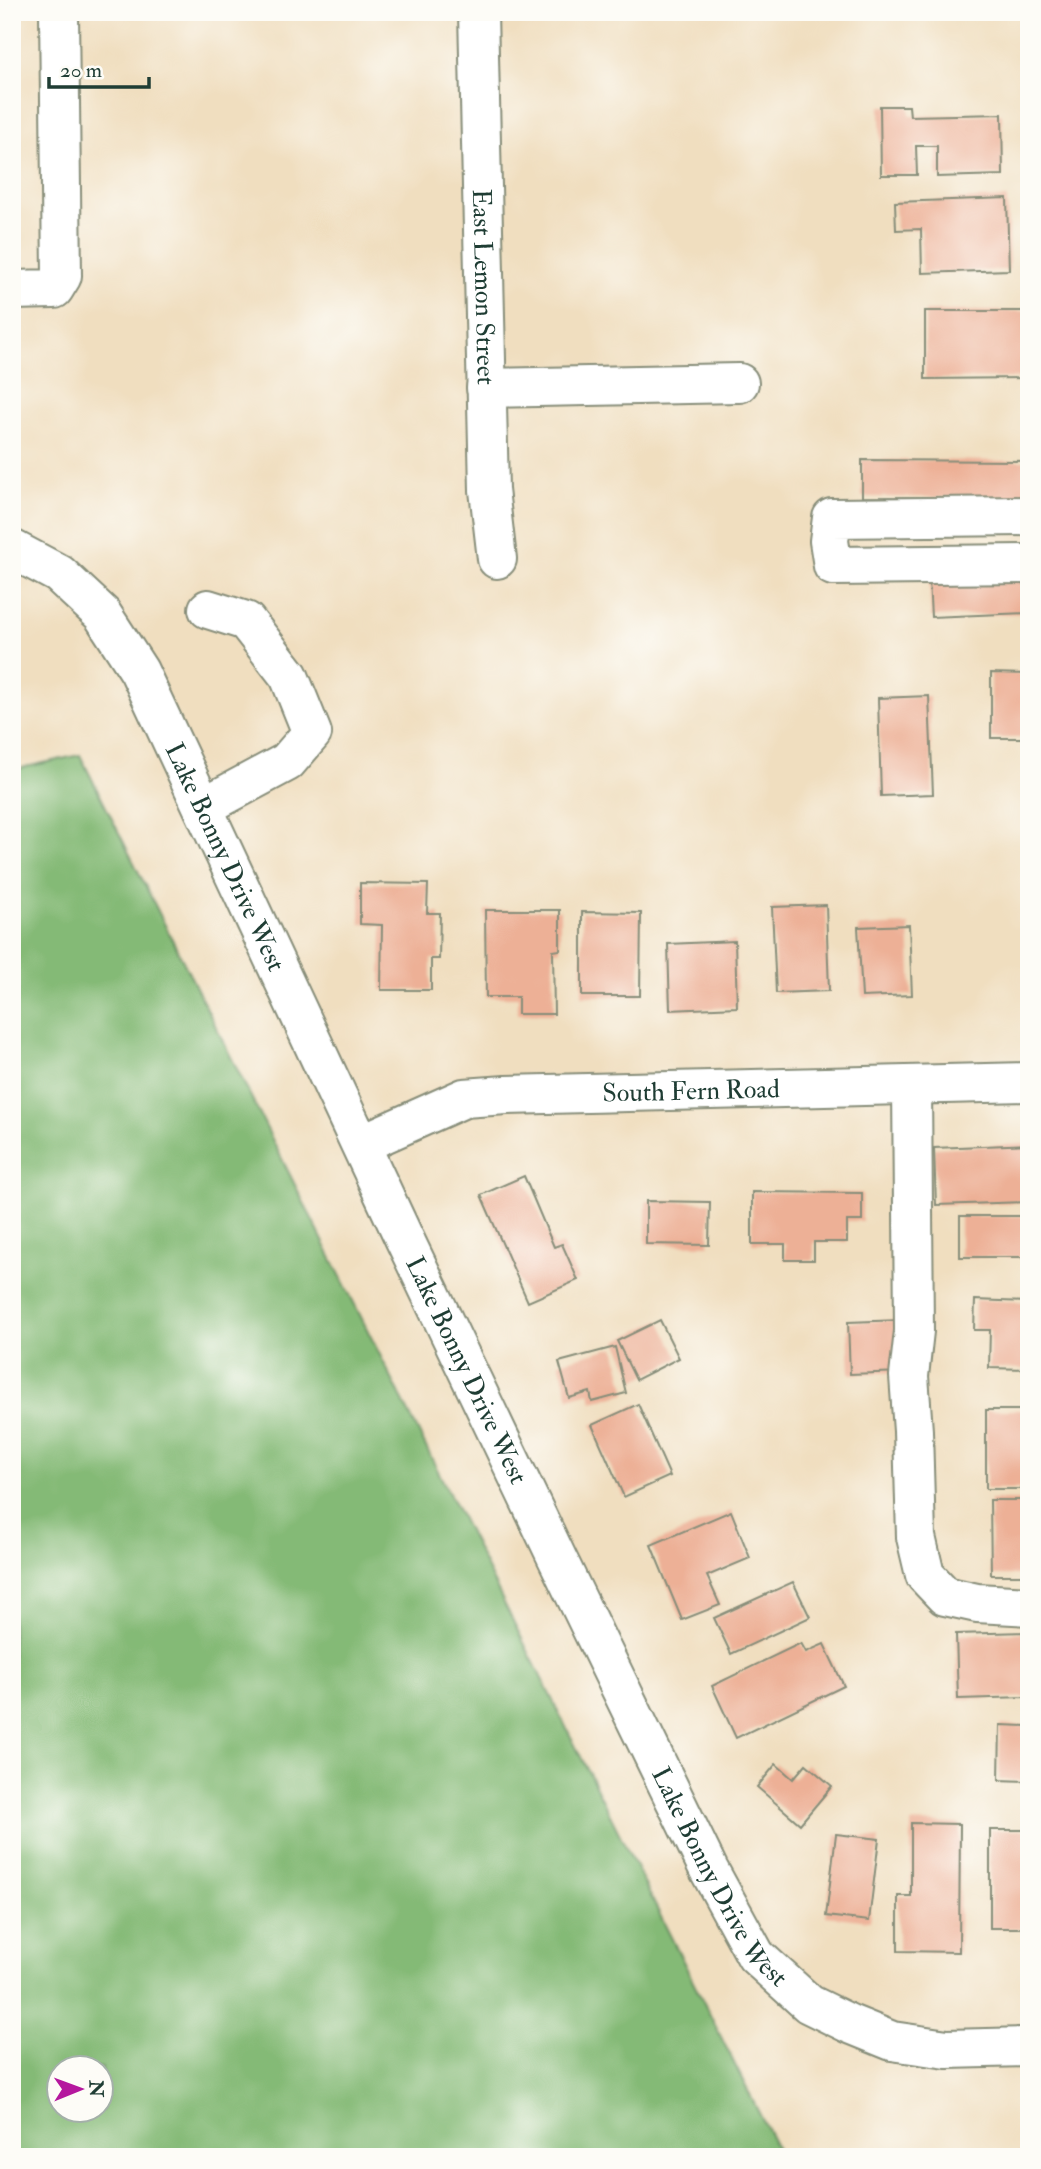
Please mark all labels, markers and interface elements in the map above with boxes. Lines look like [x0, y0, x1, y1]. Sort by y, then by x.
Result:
scale bar [49, 46, 149, 90]
text: 20 m [60, 57, 102, 84]
street label: East Lemon Street [465, 189, 502, 385]
street label: Lake Bonny Drive West [158, 738, 292, 977]
street label: South Fern Road [602, 1073, 780, 1110]
street label: Lake Bonny Drive West [398, 1251, 534, 1489]
street label: Lake Bonny Drive West [644, 1762, 794, 1994]
north arrow [46, 2054, 116, 2124]
text: N [84, 2079, 108, 2098]

